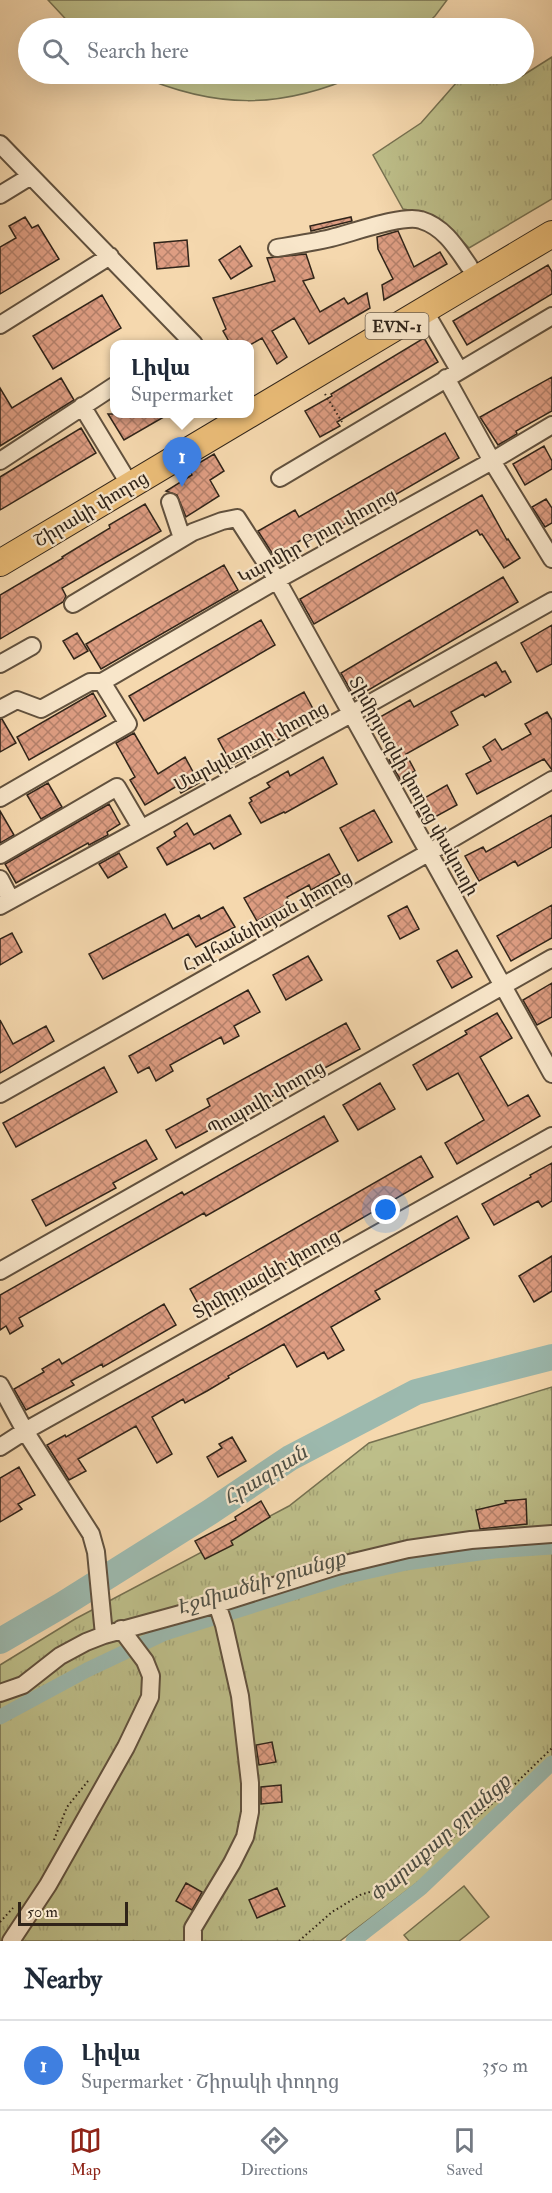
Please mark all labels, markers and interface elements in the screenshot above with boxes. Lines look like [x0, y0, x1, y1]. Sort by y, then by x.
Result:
search box [18, 18, 534, 84]
icon: search [39, 35, 72, 68]
text: Search here [87, 37, 189, 65]
road number: EVN-1 [366, 313, 428, 339]
popup [110, 340, 254, 418]
text: Լիվա [131, 354, 190, 382]
text: Supermarket [131, 382, 233, 407]
pin: 1 [162, 438, 201, 487]
street label: Շիրակի փողոց [30, 466, 153, 553]
street label: Կարմիր Բլուր փողոց [234, 483, 400, 589]
street label: Տիմիրյազևի փողոց փակուղի [344, 673, 484, 900]
street label: Մարկվարտի փողոց [170, 696, 332, 797]
street label: Հովհաննիսյան փողոց [179, 865, 356, 977]
street label: Պոպովի փողոց [204, 1056, 329, 1141]
your location [371, 1195, 400, 1224]
street label: Տիմիրյազևի փողոց [189, 1224, 344, 1324]
water label: Հրազդան [219, 1439, 313, 1511]
water label: Էջմիածնի ջրանցք [174, 1545, 350, 1620]
water label: Փարաքար ջրանցք [365, 1768, 517, 1908]
scale bar [18, 1899, 128, 1926]
text: 50 m [27, 1902, 58, 1922]
text: Nearby [24, 1964, 102, 1996]
text: Լիվա [81, 2039, 140, 2067]
text: 1 [40, 2053, 47, 2078]
text: 350 m [482, 2053, 528, 2078]
text: Supermarket · Շիրակի փողոց [81, 2069, 339, 2094]
tab: Map [69, 2124, 102, 2180]
tab: Directions [241, 2124, 308, 2180]
tab: Saved [446, 2124, 483, 2180]

